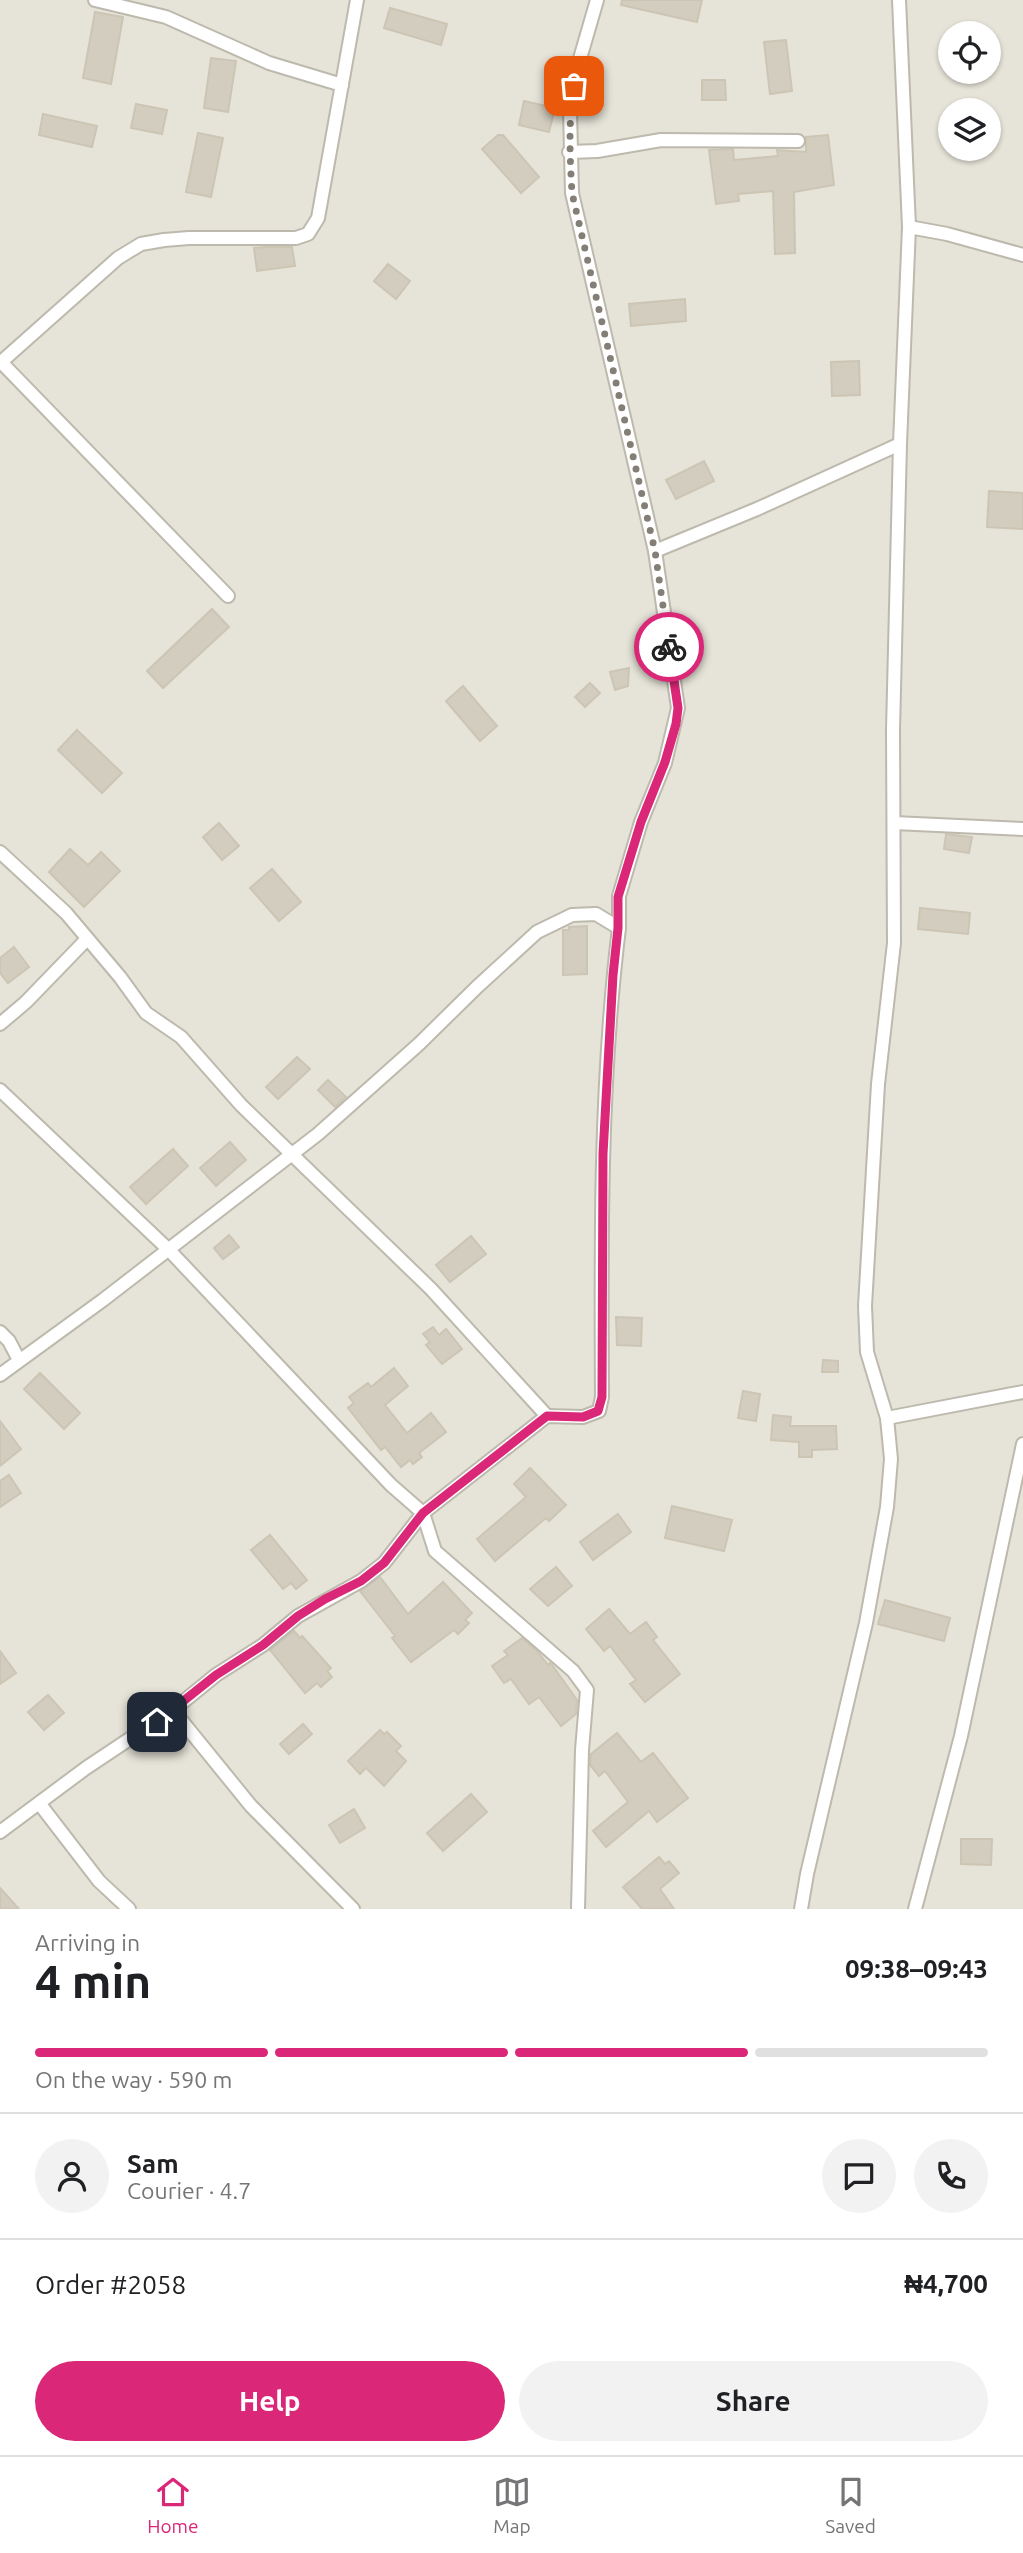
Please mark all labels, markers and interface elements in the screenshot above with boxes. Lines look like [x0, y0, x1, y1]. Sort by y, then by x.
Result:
map controls [938, 21, 1001, 161]
button: locate [938, 21, 1001, 84]
pin [544, 56, 604, 116]
icon: bag [555, 67, 593, 105]
button: layers [938, 98, 1001, 161]
courier [634, 612, 704, 682]
icon: bike [650, 628, 688, 666]
pin [127, 1692, 187, 1752]
icon: home [138, 1703, 176, 1741]
text: Arriving in [35, 1930, 140, 1955]
text: 09:38–09:43 [845, 1954, 988, 1983]
text: 4 min [35, 1955, 151, 2007]
text: On the way · 590 m [35, 2067, 232, 2092]
button: person [35, 2139, 109, 2213]
button: chat [822, 2139, 896, 2213]
button: phone [914, 2139, 988, 2213]
text: Sam [127, 2149, 179, 2178]
text: Courier · 4.7 [127, 2178, 251, 2203]
text: ₦4,700 [904, 2269, 988, 2298]
text: Order #2058 [35, 2270, 186, 2299]
button: Help [35, 2361, 505, 2441]
button: Share [519, 2361, 988, 2441]
tab: Home [147, 2473, 198, 2537]
tab: Map [493, 2473, 531, 2537]
tab: Saved [825, 2473, 876, 2537]

